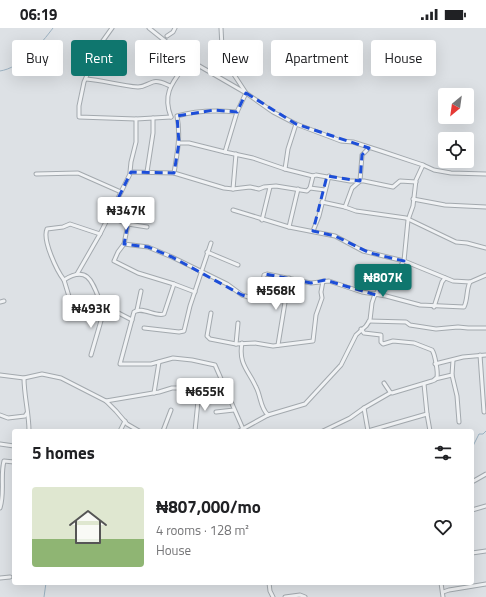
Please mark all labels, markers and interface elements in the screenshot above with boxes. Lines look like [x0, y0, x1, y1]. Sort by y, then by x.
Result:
text: 06:19 [20, 3, 57, 26]
chip: Buy [12, 40, 63, 76]
chip: Rent [71, 40, 127, 76]
chip: Filters [135, 40, 200, 76]
chip: New [208, 40, 263, 76]
chip: Apartment [271, 40, 363, 76]
chip: House [371, 40, 436, 76]
north arrow [438, 88, 474, 124]
map controls [438, 88, 474, 168]
button: locate [438, 132, 474, 168]
pin: ₦347K [98, 197, 154, 231]
text: ₦347K [107, 200, 145, 220]
pin: ₦807K [355, 264, 411, 298]
text: ₦807K [364, 267, 402, 287]
pin: ₦568K [248, 277, 304, 311]
text: ₦568K [257, 280, 295, 300]
pin: ₦493K [63, 295, 119, 329]
text: ₦493K [72, 298, 110, 318]
pin: ₦655K [177, 378, 233, 412]
text: ₦655K [186, 381, 224, 401]
text: 5 homes [32, 440, 95, 466]
icon: filters [432, 442, 454, 464]
text: ₦807,000/mo [156, 494, 261, 520]
icon: home [64, 503, 112, 551]
icon: heart [432, 516, 454, 538]
text: 4 rooms · 128 m² [156, 520, 249, 540]
text: House [156, 540, 191, 560]

